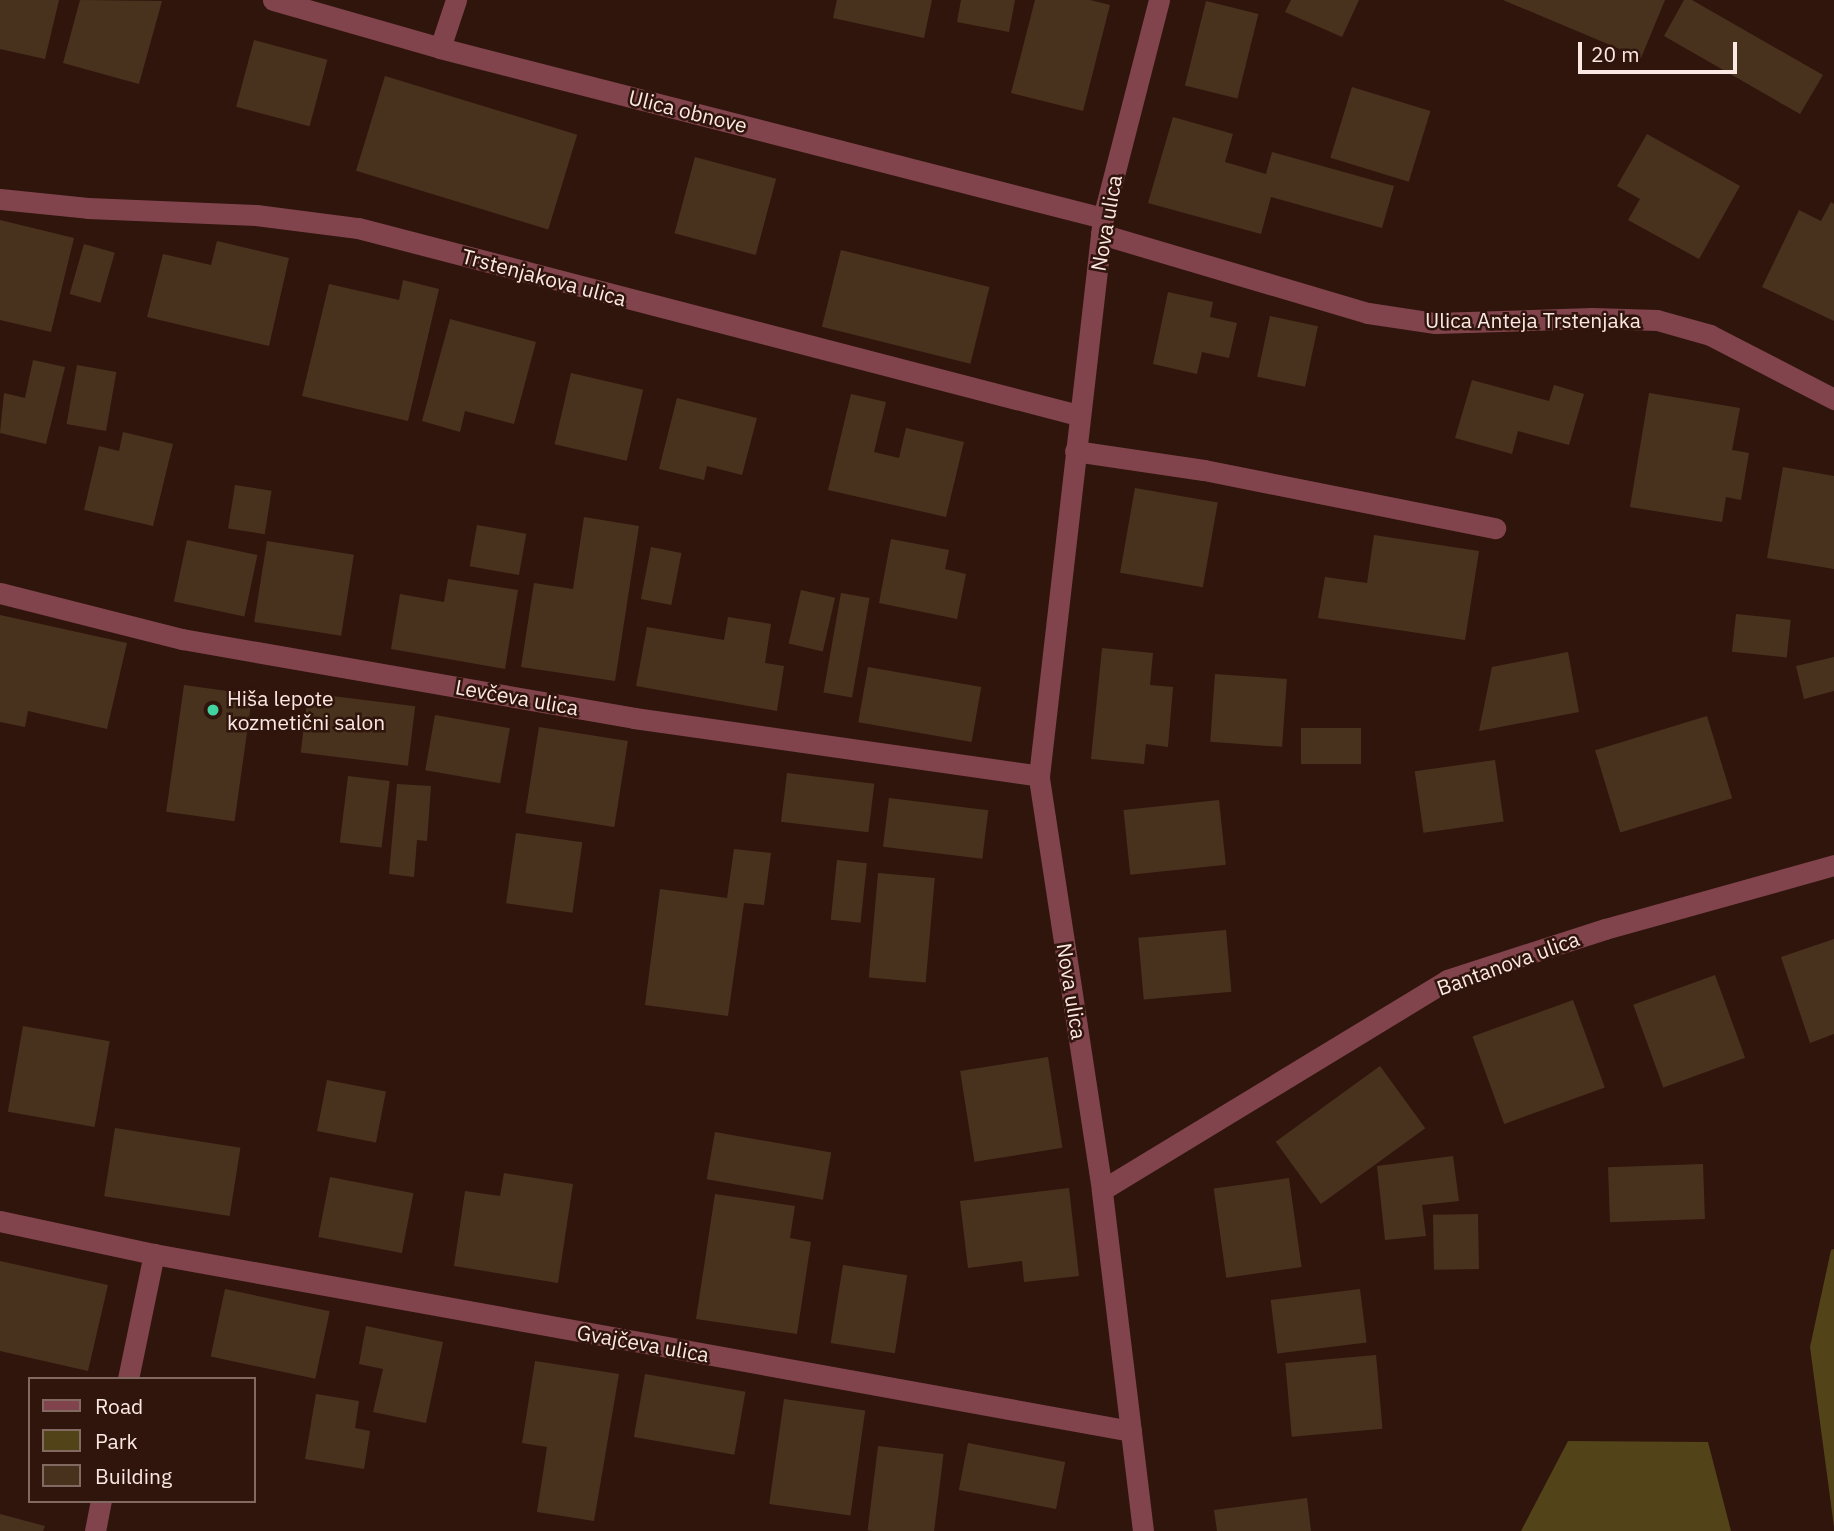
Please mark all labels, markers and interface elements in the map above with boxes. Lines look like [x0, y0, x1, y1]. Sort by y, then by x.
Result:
scale bar [1582, 28, 1741, 72]
text: 20 m [1591, 40, 1640, 68]
street label: Ulica obnove [626, 84, 750, 138]
street label: Nova ulica [1085, 173, 1127, 273]
street label: Trstenjakova ulica [459, 243, 629, 311]
street label: Ulica Anteja Trstenjaka [1425, 307, 1641, 333]
street label: Levčeva ulica [453, 674, 581, 720]
place label: Hiša lepote kozmetični salon [227, 685, 385, 735]
marker: Hiša lepote kozmetični salon [205, 702, 221, 718]
street label: Bantanova ulica [1433, 926, 1583, 1000]
street label: Nova ulica [1052, 941, 1092, 1041]
street label: Gvajčeva ulica [575, 1319, 711, 1367]
legend [28, 1377, 256, 1503]
text: Road [95, 1392, 143, 1420]
text: Park [95, 1427, 138, 1455]
text: Building [95, 1462, 172, 1490]

